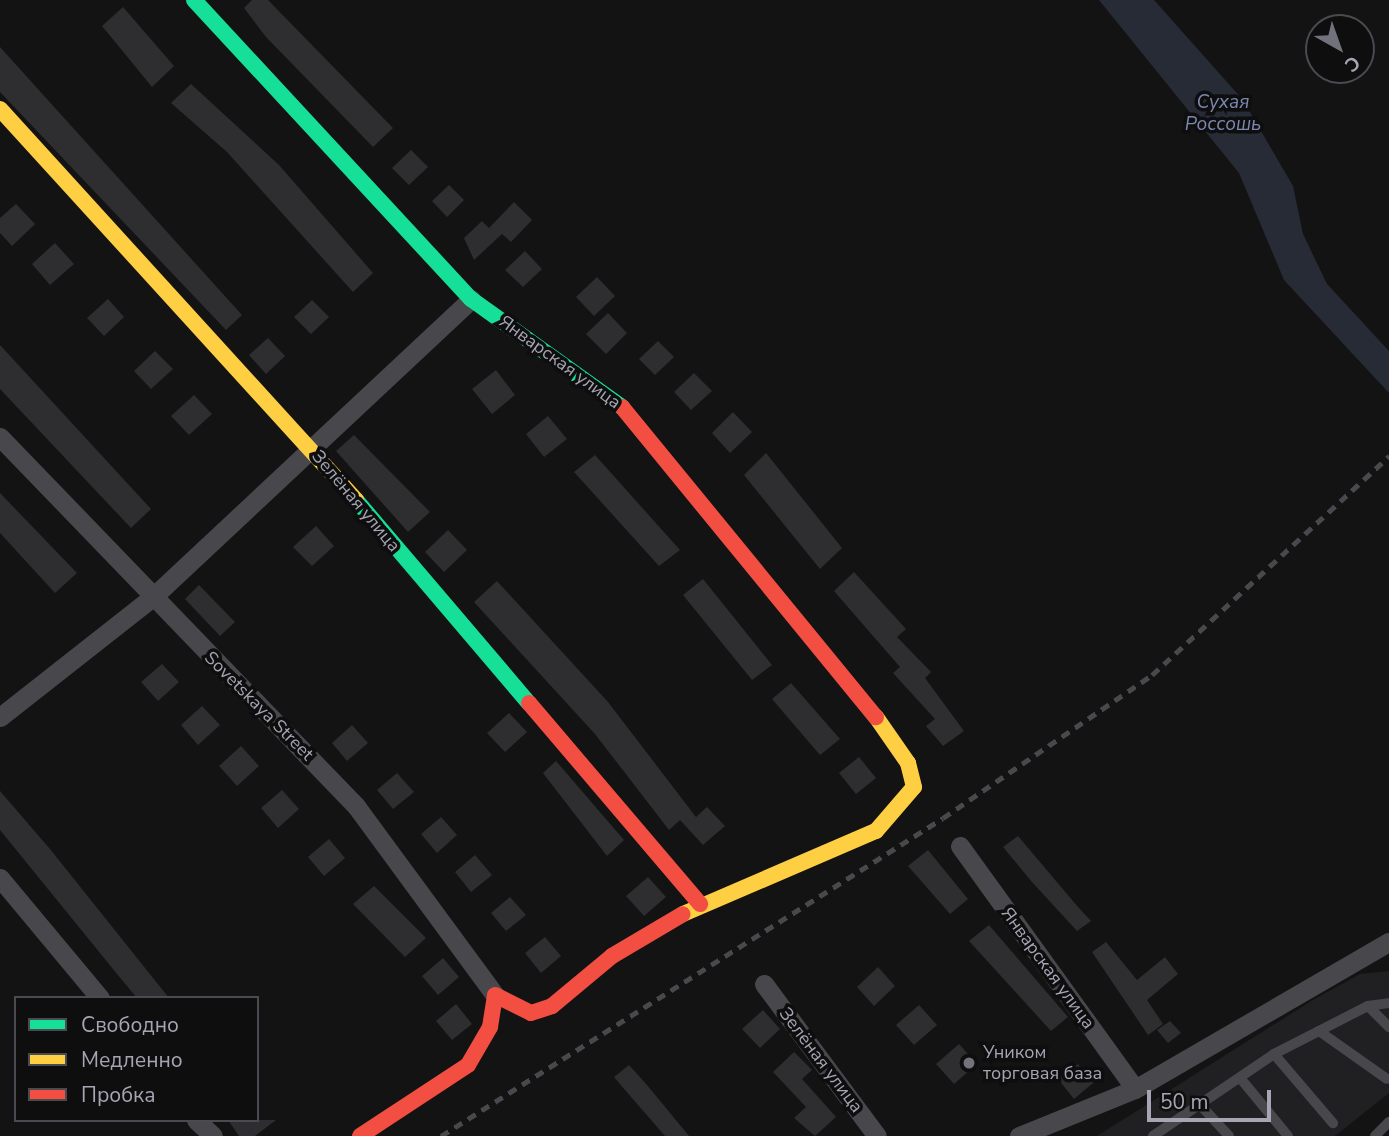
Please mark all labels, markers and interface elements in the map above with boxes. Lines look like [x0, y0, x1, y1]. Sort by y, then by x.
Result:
north arrow [1305, 14, 1375, 84]
text: С [1339, 49, 1366, 78]
water label: Сухая Россошь [1185, 92, 1261, 136]
street label: Январская улица [495, 311, 625, 413]
street label: Зелёная улица [307, 446, 405, 556]
street label: Sovetskaya Street [200, 647, 318, 765]
street label: Январская улица [997, 903, 1099, 1033]
legend [14, 996, 259, 1122]
street label: Зелёная улица [774, 1003, 868, 1117]
text: Свободно [81, 1011, 179, 1039]
place label: Уником торговая база [983, 1042, 1102, 1084]
text: Медленно [81, 1046, 183, 1074]
marker: Уником торговая база [961, 1055, 977, 1071]
scale bar [1151, 1076, 1275, 1120]
text: Пробка [81, 1081, 155, 1109]
text: 50 m [1160, 1088, 1209, 1116]

